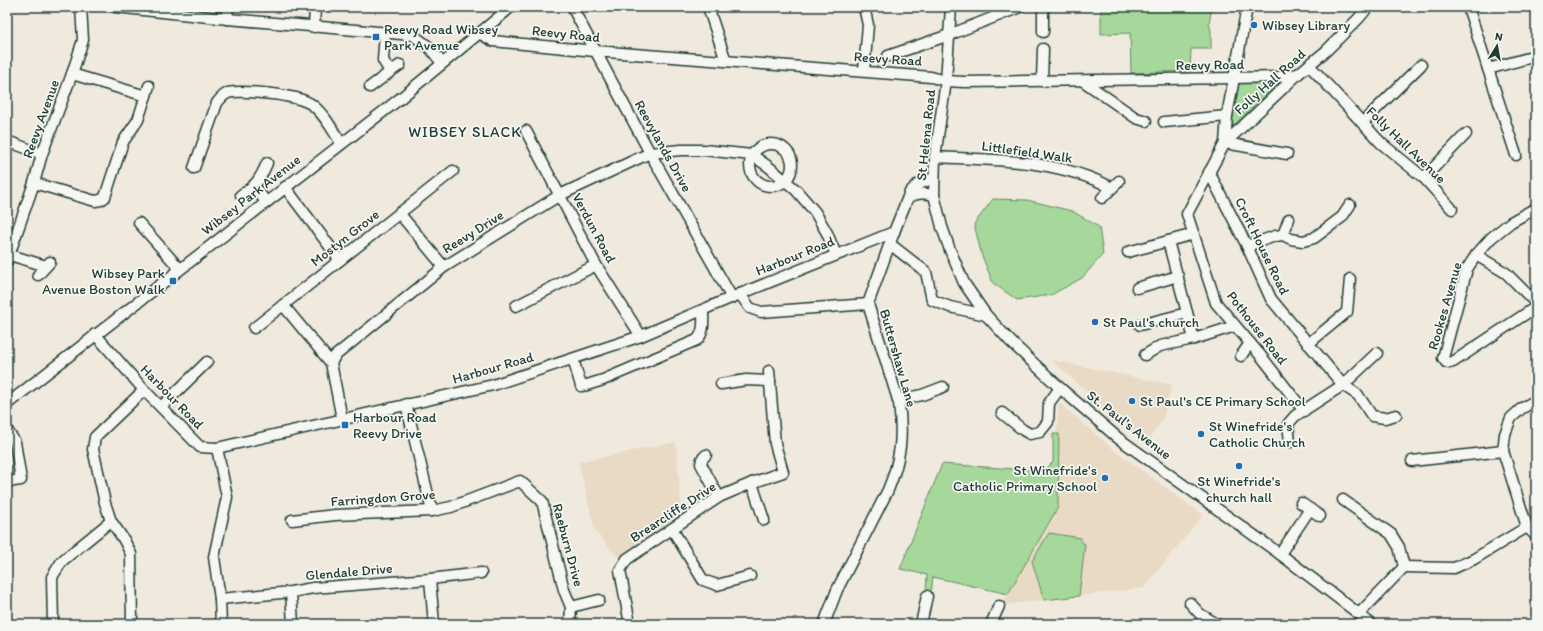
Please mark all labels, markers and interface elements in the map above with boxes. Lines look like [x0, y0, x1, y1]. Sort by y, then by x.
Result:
place label: Wibsey Library [1262, 17, 1351, 34]
marker: Wibsey Library [1249, 20, 1259, 30]
place label: Reevy Road Wibsey Park Avenue [384, 21, 499, 54]
street label: Reevy Road [531, 22, 601, 46]
north arrow [1477, 26, 1517, 66]
text: N [1494, 30, 1504, 44]
marker: Reevy Road Wibsey Park Avenue [371, 32, 381, 42]
street label: Folly Hall Road [1231, 45, 1309, 118]
street label: Reevy Road [853, 48, 923, 70]
street label: Reevy Road [1176, 56, 1245, 74]
street label: Reevy Avenue [19, 77, 63, 161]
street label: St Helena Road [913, 88, 939, 182]
street label: Reevylands Drive [631, 97, 695, 195]
street label: Folly Hall Avenue [1363, 103, 1449, 187]
district label: WIBSEY SLACK [408, 123, 522, 141]
street label: Littlefield Walk [981, 137, 1073, 167]
street label: Wibsey Park Avenue [198, 151, 304, 239]
street label: Verdun Road [568, 190, 620, 266]
street label: Croft House Road [1231, 195, 1293, 298]
street label: Mostyn Grove [307, 206, 383, 270]
street label: Reevy Drive [439, 206, 507, 258]
street label: Harbour Road [753, 232, 837, 280]
street label: Rookes Avenue [1424, 260, 1466, 352]
place label: Wibsey Park Avenue Boston Walk [42, 265, 166, 298]
marker: Wibsey Park Avenue Boston Walk [168, 276, 178, 286]
street label: Pothouse Road [1223, 288, 1291, 368]
street label: Buttershaw Lane [876, 307, 920, 409]
place label: St Paul's church [1103, 314, 1199, 331]
marker: St Paul's church [1090, 317, 1100, 327]
street label: Harbour Road [450, 348, 536, 388]
street label: Harbour Road [137, 361, 207, 433]
street label: St. Paul's Avenue [1083, 387, 1175, 463]
place label: St Paul's CE Primary School [1140, 393, 1306, 410]
marker: St Paul's CE Primary School [1127, 396, 1137, 406]
place label: Harbour Road Reevy Drive [353, 409, 437, 442]
place label: St Winefride's Catholic Church [1209, 418, 1305, 451]
marker: Harbour Road Reevy Drive [340, 420, 350, 430]
marker: St Winefride's Catholic Church [1196, 429, 1206, 439]
marker: St Winefride's church hall [1234, 461, 1244, 471]
place label: St Winefride's Catholic Primary School [953, 462, 1097, 495]
marker: St Winefride's Catholic Primary School [1100, 473, 1110, 483]
place label: St Winefride's church hall [1197, 473, 1281, 506]
street label: Brearcliffe Drive [627, 478, 719, 546]
street label: Farringdon Grove [330, 486, 436, 510]
street label: Raeburn Drive [549, 502, 587, 589]
street label: Glendale Drive [305, 560, 394, 584]

